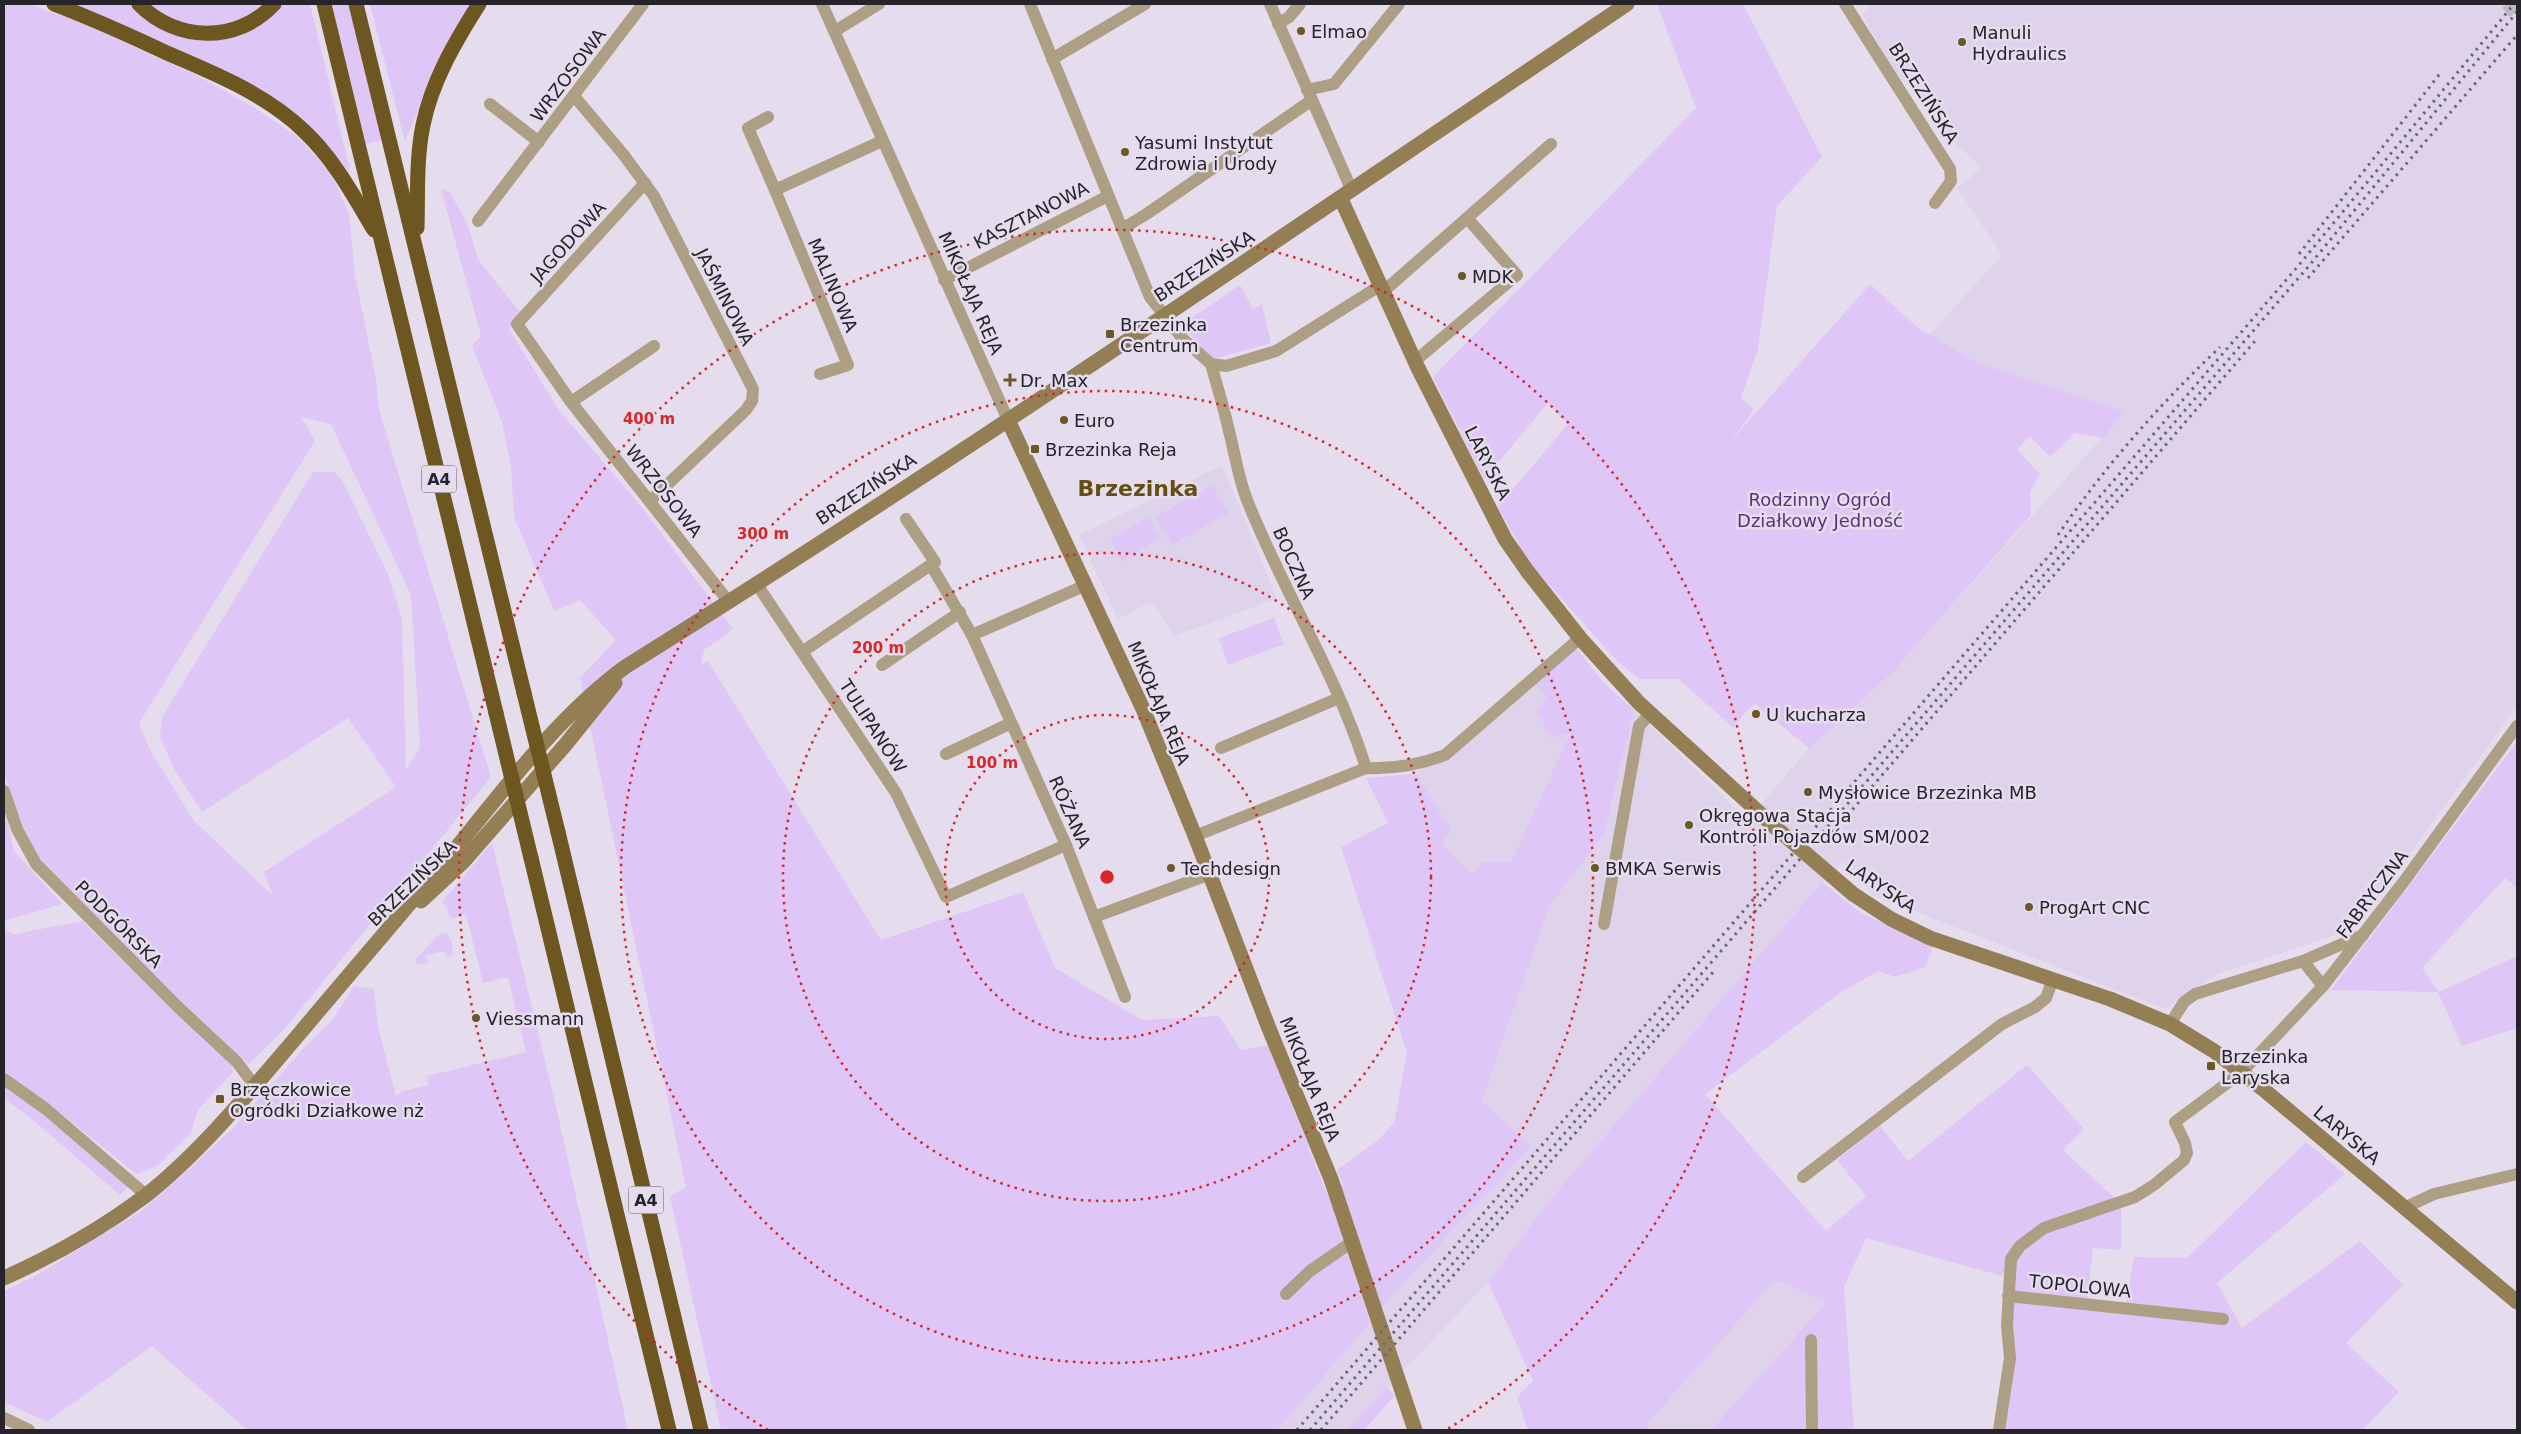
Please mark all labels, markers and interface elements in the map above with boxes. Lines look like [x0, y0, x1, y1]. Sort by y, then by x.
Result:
place label: Elmao [1311, 21, 1367, 42]
place label: Manuli Hydraulics [1972, 22, 2067, 64]
street label: WRZOSOWA [526, 24, 610, 126]
marker: Elmao [1295, 25, 1307, 37]
marker: Manuli Hydraulics [1956, 36, 1968, 48]
street label: BRZEZIŃSKA [1885, 39, 1964, 148]
place label: Yasumi Instytut Zdrowia i Urody [1134, 132, 1278, 174]
marker: Yasumi Instytut Zdrowia i Urody [1119, 146, 1131, 158]
street label: KASZTANOWA [970, 177, 1093, 253]
street label: JAGODOWA [525, 196, 610, 288]
street label: BRZEZIŃSKA [1150, 226, 1258, 306]
street label: MIKOŁAJA REJA [934, 228, 1008, 358]
street label: MALINOWA [804, 235, 862, 336]
street label: JAŚMINOWA [691, 244, 759, 350]
place label: MDK [1472, 266, 1514, 287]
marker: MDK [1456, 270, 1468, 282]
place label: Brzezinka Centrum [1120, 314, 1207, 356]
marker: Brzezinka Centrum [1104, 328, 1116, 340]
place label: Dr. Max [1020, 370, 1089, 391]
marker: Dr. Max [1004, 374, 1016, 386]
text: 400 m [623, 410, 675, 428]
place label: Euro [1074, 410, 1115, 431]
marker: Euro [1058, 414, 1070, 426]
street label: LARYSKA [1460, 422, 1516, 504]
place label: Brzezinka Reja [1045, 439, 1177, 460]
street label: WRZOSOWA [621, 441, 707, 542]
marker: Brzezinka Reja [1029, 443, 1041, 455]
street label: BRZEZIŃSKA [812, 449, 920, 529]
road number: A4 [422, 466, 456, 492]
district label: Brzezinka [1078, 476, 1198, 501]
park label: Rodzinny Ogród Działkowy Jedność [1737, 489, 1903, 531]
street label: BOCZNA [1269, 524, 1320, 603]
text: 300 m [737, 525, 789, 543]
street label: MIKOŁAJA REJA [1123, 638, 1195, 769]
text: 200 m [852, 639, 904, 657]
street label: TULIPANÓW [835, 675, 911, 777]
place label: U kucharza [1766, 704, 1866, 725]
marker: U kucharza [1750, 708, 1762, 720]
text: 100 m [966, 754, 1018, 772]
street label: RÓŻANA [1045, 773, 1096, 852]
place label: Mysłowice Brzezinka MB [1818, 782, 2037, 803]
marker: Mysłowice Brzezinka MB [1802, 786, 1814, 798]
place label: Okręgowa Stacja Kontroli Pojazdów SM/002 [1699, 805, 1930, 847]
marker: Okręgowa Stacja Kontroli Pojazdów SM/002 [1683, 819, 1695, 831]
street label: BRZEZIŃSKA [363, 835, 461, 930]
street label: FABRYCZNA [2332, 845, 2413, 942]
street label: LARYSKA [1842, 855, 1921, 918]
place label: Techdesign [1180, 858, 1281, 879]
place label: BMKA Serwis [1605, 858, 1721, 879]
marker: Techdesign [1165, 862, 1177, 874]
marker: BMKA Serwis [1589, 862, 1601, 874]
centre of rings [1098, 868, 1116, 886]
street label: PODGÓRSKA [71, 876, 167, 972]
place label: ProgArt CNC [2039, 897, 2150, 918]
marker: ProgArt CNC [2023, 901, 2035, 913]
place label: Viessmann [486, 1008, 584, 1029]
marker: Viessmann [470, 1012, 482, 1024]
street label: MIKOŁAJA REJA [1275, 1014, 1345, 1145]
place label: Brzezinka Laryska [2221, 1046, 2308, 1088]
marker: Brzezinka Laryska [2205, 1060, 2217, 1072]
place label: Brzęczkowice Ogródki Działkowe nż [230, 1079, 424, 1121]
marker: Brzęczkowice Ogródki Działkowe nż [214, 1093, 226, 1105]
street label: LARYSKA [2309, 1101, 2385, 1169]
road number: A4 [628, 1186, 664, 1214]
street label: TOPOLOWA [2027, 1270, 2133, 1302]

